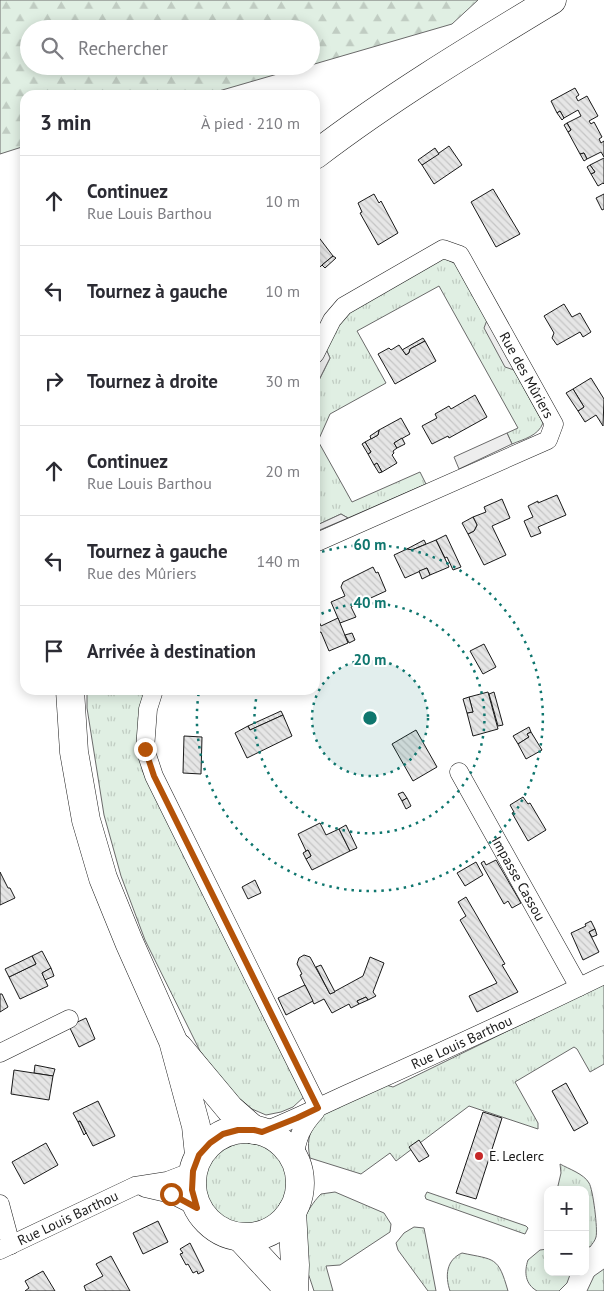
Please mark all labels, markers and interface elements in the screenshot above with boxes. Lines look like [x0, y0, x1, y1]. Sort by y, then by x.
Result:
search box [20, 20, 320, 75]
icon: search [38, 34, 66, 62]
text: Rechercher [78, 36, 168, 60]
text: 3 min [40, 109, 91, 136]
text: À pied · 210 m [201, 113, 300, 133]
text: Continuez [87, 179, 168, 203]
icon: ahead [40, 187, 68, 215]
text: 10 m [265, 191, 300, 211]
text: Rue Louis Barthou [87, 203, 212, 223]
icon: left [40, 277, 68, 305]
text: Tournez à gauche [87, 279, 228, 303]
text: 10 m [265, 281, 300, 301]
street label: Rue des Mûriers [496, 329, 558, 421]
icon: right [40, 367, 68, 395]
text: Tournez à droite [87, 369, 218, 393]
text: 30 m [265, 371, 300, 391]
text: Continuez [87, 449, 168, 473]
icon: ahead [40, 457, 68, 485]
text: 20 m [265, 461, 300, 481]
text: Rue Louis Barthou [87, 473, 212, 493]
text: 60 m [354, 535, 386, 554]
text: Tournez à gauche [87, 539, 228, 563]
icon: left [40, 547, 68, 575]
text: 140 m [257, 551, 300, 571]
text: Rue des Mûriers [87, 563, 196, 583]
text: 40 m [354, 593, 386, 612]
icon: arrive [40, 637, 68, 665]
text: Arrivée à destination [87, 639, 256, 663]
text: 20 m [354, 650, 386, 669]
centre of rings [361, 709, 379, 727]
route end [134, 738, 157, 761]
street label: Impasse Cassou [488, 833, 549, 924]
street label: Rue Louis Barthou [408, 1011, 515, 1073]
place label: E. Leclerc [489, 1147, 544, 1165]
marker: E. Leclerc [473, 1150, 485, 1162]
route start [160, 1183, 183, 1206]
street label: Rue Louis Barthou [15, 1186, 121, 1249]
map controls [544, 1186, 589, 1276]
button: + [544, 1186, 589, 1231]
button: − [544, 1231, 589, 1276]

